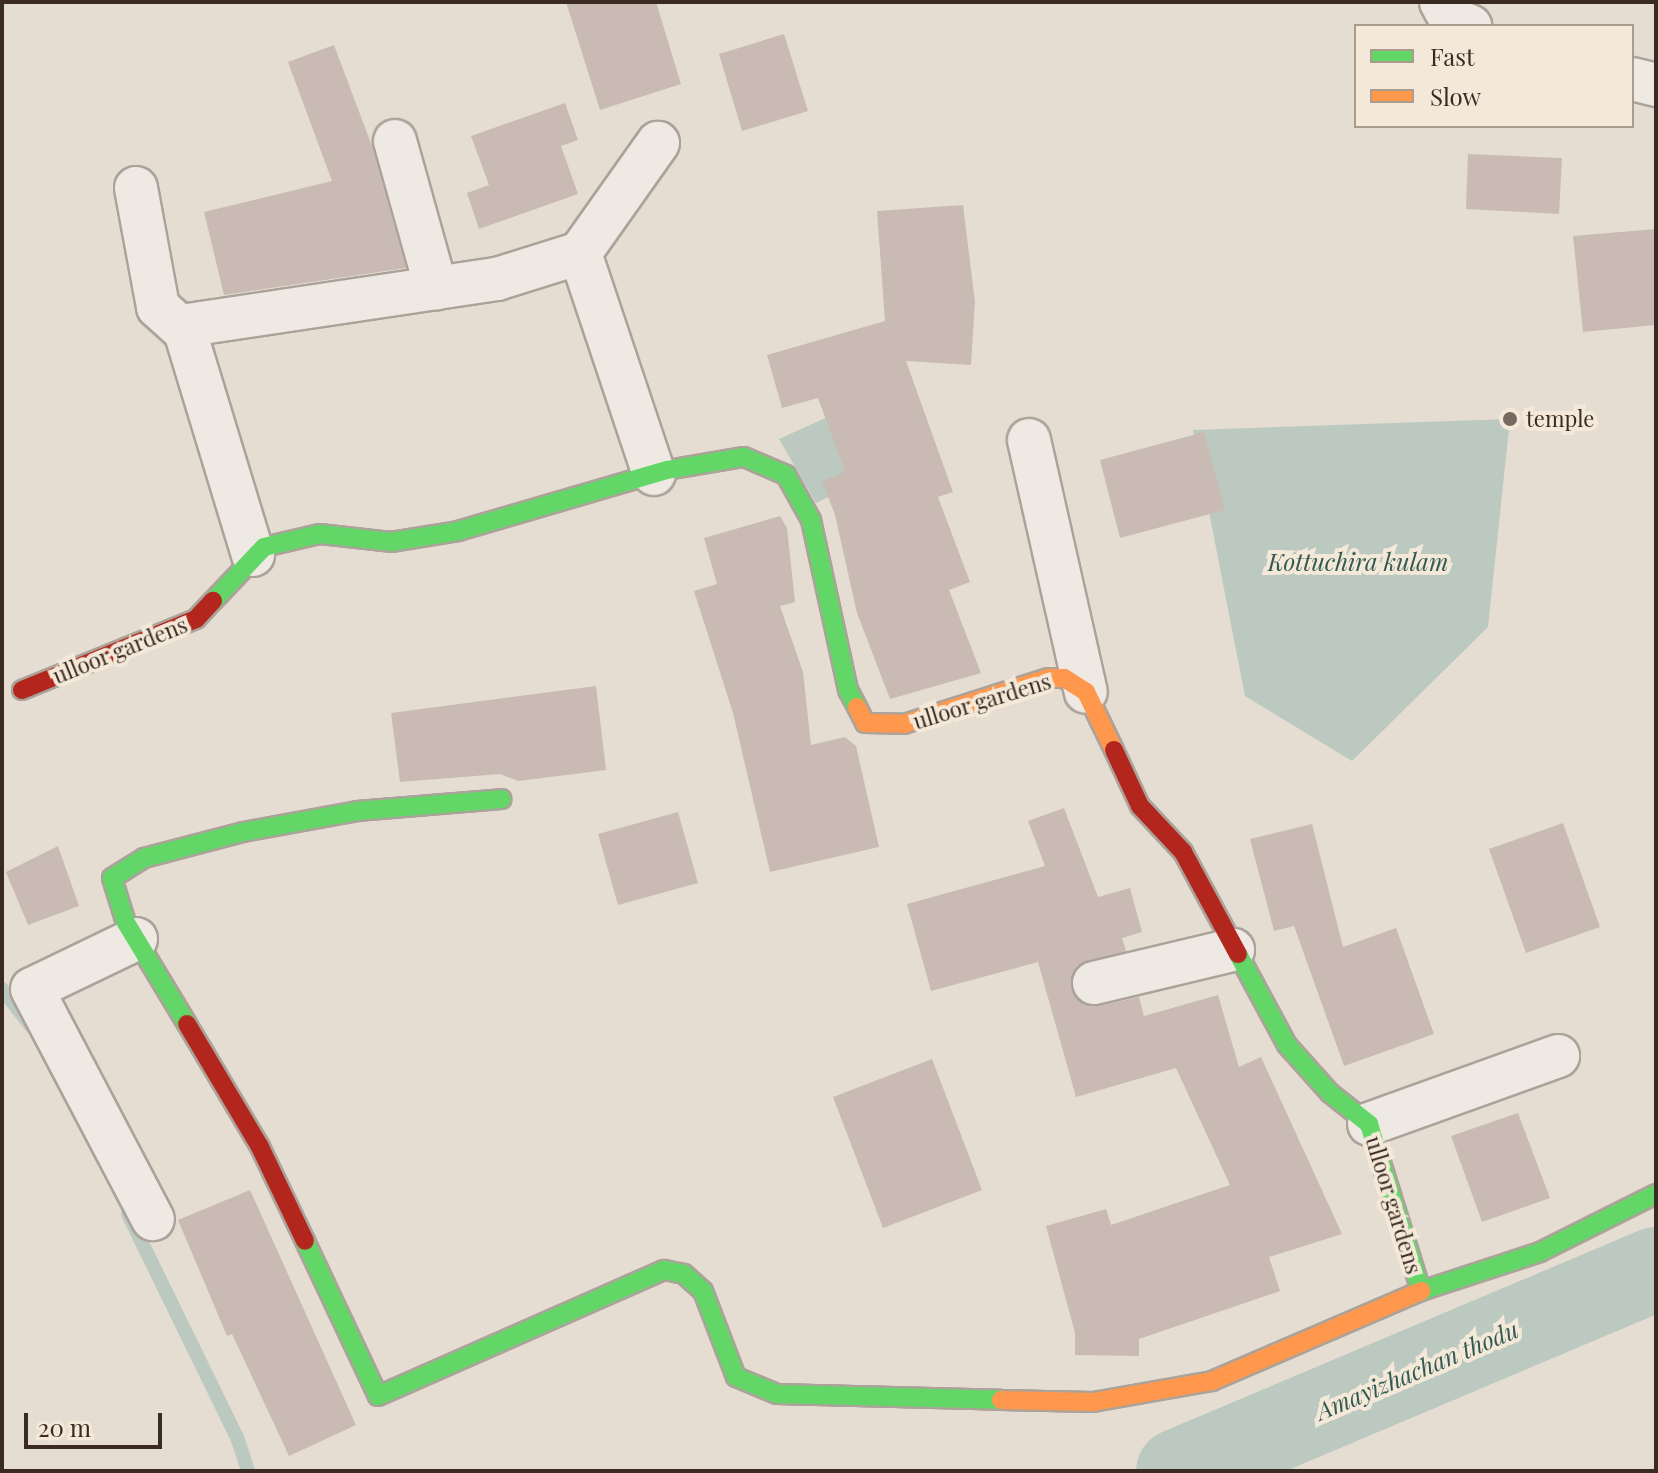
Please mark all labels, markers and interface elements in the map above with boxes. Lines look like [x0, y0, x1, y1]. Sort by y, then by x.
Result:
legend [1354, 24, 1634, 128]
text: Fast [1430, 40, 1475, 72]
text: Slow [1430, 80, 1481, 112]
place label: temple [1526, 406, 1594, 432]
marker: temple [1501, 410, 1519, 428]
water label: Kottuchira kulam [1268, 548, 1448, 576]
street label: ulloor gardens [49, 611, 191, 689]
street label: ulloor gardens [910, 667, 1054, 735]
street label: ulloor gardens [1360, 1133, 1428, 1277]
water label: Amayizhachan thodu [1312, 1314, 1522, 1426]
scale bar [28, 1397, 166, 1447]
text: 20 m [38, 1411, 91, 1443]

